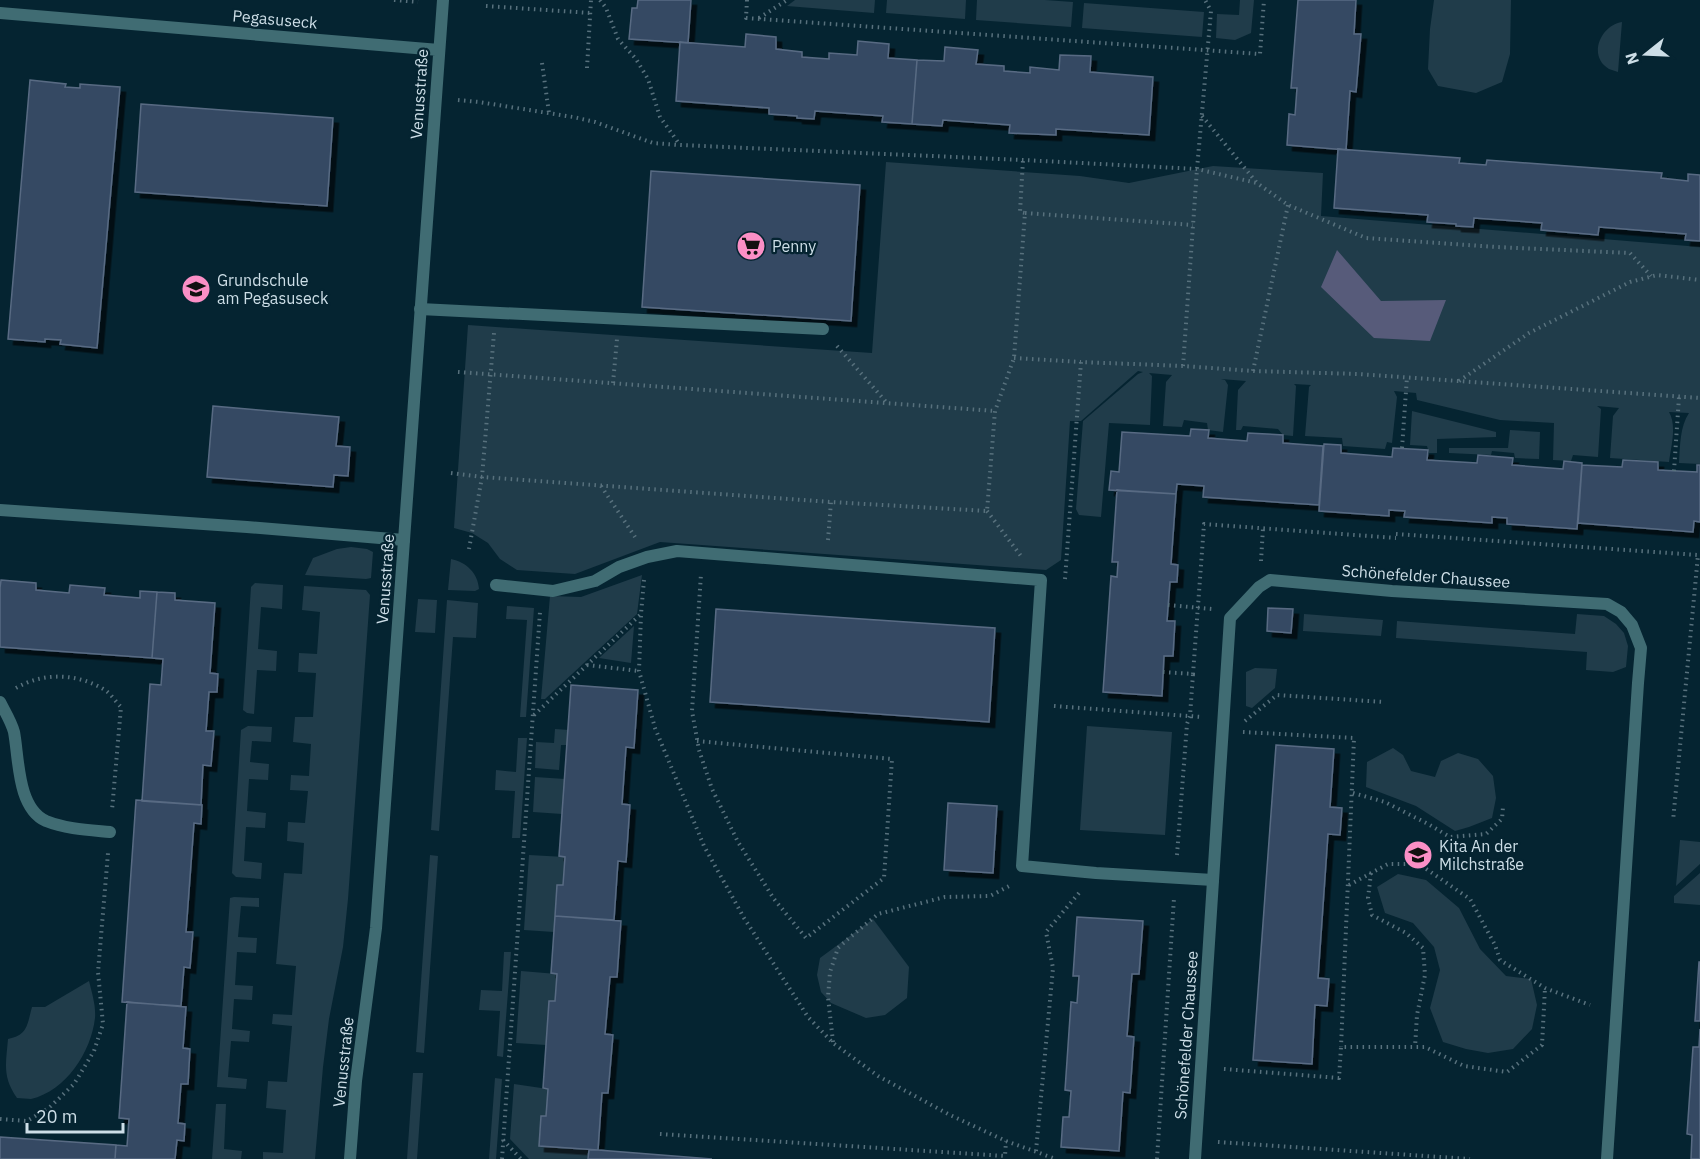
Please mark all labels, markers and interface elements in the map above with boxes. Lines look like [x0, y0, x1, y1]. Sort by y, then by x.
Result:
street label: Pegasuseck [232, 5, 319, 33]
north arrow [1616, 24, 1676, 84]
street label: Venusstraße [406, 48, 432, 140]
text: N [1620, 50, 1643, 67]
supermarket icon: Penny [735, 230, 767, 262]
place label: Penny [772, 236, 816, 256]
place label: Grundschule am Pegasuseck [217, 270, 329, 308]
school or university icon: Grundschule am Pegasuseck [180, 273, 212, 305]
street label: Venusstraße [372, 533, 398, 625]
street label: Schönefelder Chaussee [1341, 560, 1511, 592]
place label: Kita An der Milchstraße [1439, 836, 1524, 874]
school or university icon: Kita An der Milchstraße [1402, 839, 1434, 871]
street label: Schönefelder Chaussee [1170, 950, 1202, 1120]
street label: Venusstraße [328, 1016, 358, 1108]
scale bar [27, 1096, 123, 1134]
text: 20 m [36, 1105, 78, 1128]

